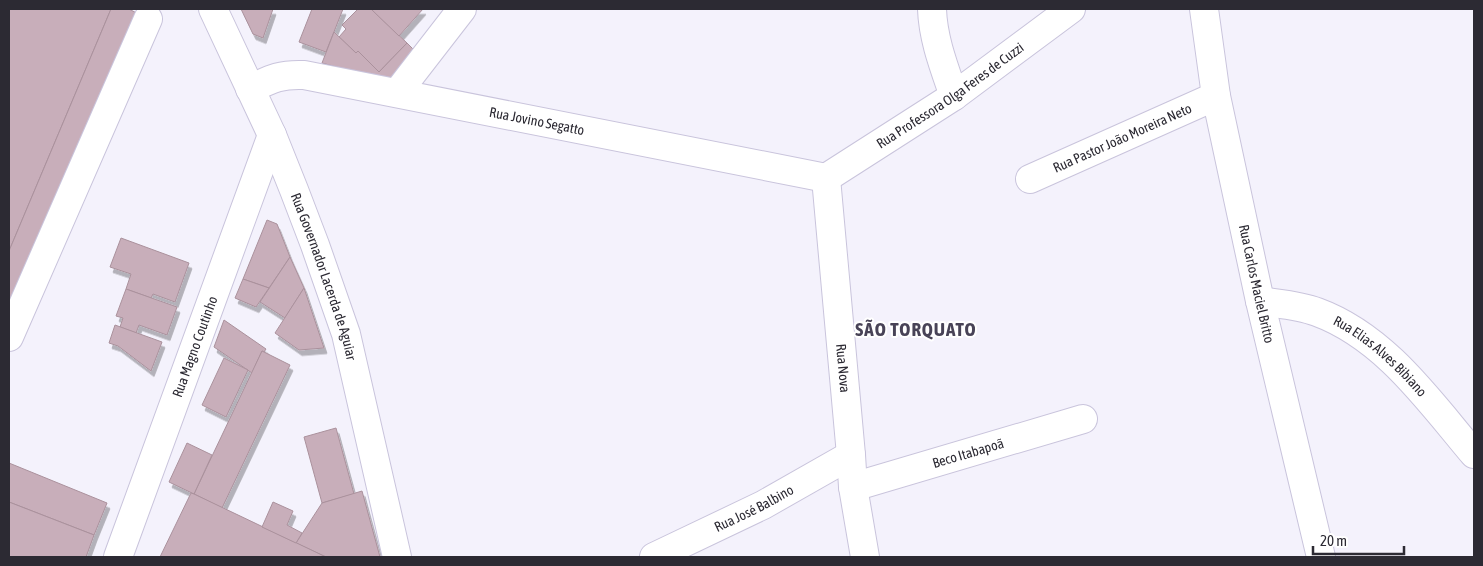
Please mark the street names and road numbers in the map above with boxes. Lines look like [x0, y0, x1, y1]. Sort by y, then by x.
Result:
street label: Rua Professora Olga Feres de Cuzzi [873, 39, 1027, 152]
street label: Rua Pastor João Moreira Neto [1050, 100, 1194, 176]
street label: Rua Jovino Segatto [488, 104, 586, 138]
street label: Rua Governador Lacerda de Aguiar [288, 191, 360, 362]
street label: Rua Carlos Maciel Britto [1236, 223, 1278, 345]
street label: Rua Magno Coutinho [169, 294, 221, 399]
street label: Rua Elias Alves Bibiano [1331, 312, 1430, 400]
street label: Rua Nova [833, 343, 853, 393]
street label: Beco Itabapoã [930, 435, 1006, 471]
street label: Rua José Balbino [712, 481, 796, 535]

